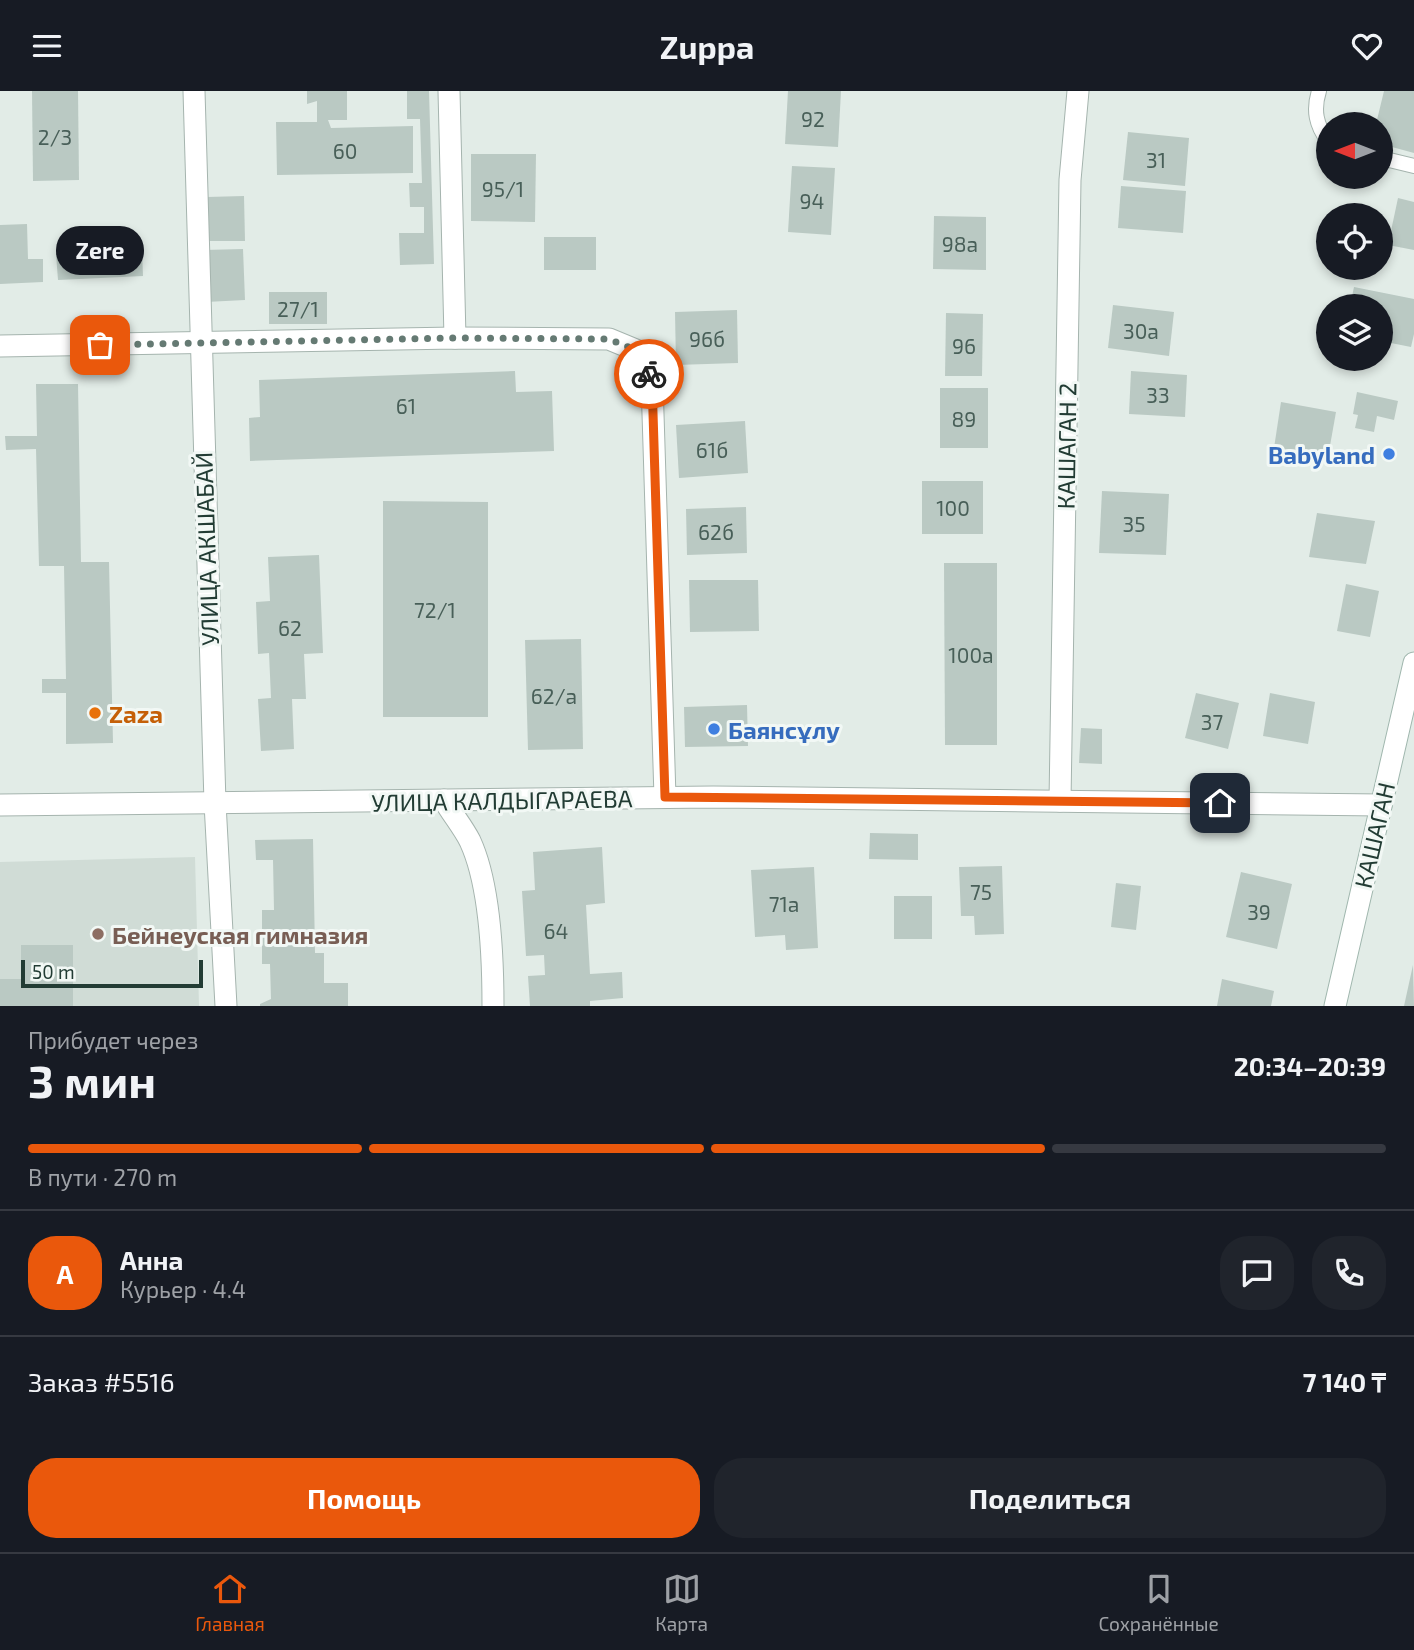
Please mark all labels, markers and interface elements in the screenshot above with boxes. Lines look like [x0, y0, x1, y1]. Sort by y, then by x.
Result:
icon: menu [28, 27, 66, 65]
text: Zuppa [660, 27, 754, 65]
icon: heart [1348, 27, 1386, 65]
house number: 92 [801, 106, 825, 131]
north arrow [1316, 112, 1393, 189]
map controls [1316, 112, 1393, 371]
house number: 2/3 [38, 124, 72, 149]
house number: 60 [333, 138, 357, 163]
house number: 31 [1146, 147, 1166, 172]
house number: 95/1 [482, 176, 524, 201]
house number: 94 [800, 188, 824, 213]
button: locate [1316, 203, 1393, 280]
callout: Zere [56, 226, 144, 275]
house number: 98а [942, 231, 978, 256]
text: Zere [75, 236, 125, 264]
button: layers [1316, 294, 1393, 371]
house number: 27/1 [277, 296, 319, 321]
pin [70, 315, 130, 375]
house number: 30а [1123, 318, 1159, 343]
icon: bag [81, 326, 119, 364]
house number: 96б [689, 326, 725, 351]
house number: 96 [952, 333, 976, 358]
courier [614, 339, 684, 409]
icon: bike [630, 355, 668, 393]
street label: КАШАГАН 2 [1050, 382, 1082, 510]
house number: 33 [1146, 382, 1170, 407]
house number: 61 [396, 393, 416, 418]
house number: 89 [952, 406, 976, 431]
house number: 61б [696, 437, 728, 462]
place label: Babyland [1268, 440, 1375, 469]
marker: Babyland [1381, 446, 1397, 462]
street label: УЛИЦА АКШАБАЙ [188, 452, 224, 646]
house number: 100 [936, 495, 970, 520]
house number: 35 [1123, 511, 1145, 536]
house number: 62б [698, 519, 734, 544]
house number: 72/1 [414, 597, 456, 622]
house number: 62 [278, 615, 302, 640]
house number: 100а [948, 642, 994, 667]
house number: 62/а [531, 683, 577, 708]
place label: Zaza [109, 699, 163, 728]
marker: Zaza [87, 705, 103, 721]
house number: 37 [1201, 709, 1223, 734]
place label: Баянсұлу [728, 715, 840, 744]
marker: Баянсұлу [706, 721, 722, 737]
pin [1190, 773, 1250, 833]
street label: КАШАГАН [1348, 779, 1400, 891]
street label: УЛИЦА КАЛДЫГАРАЕВА [371, 783, 633, 817]
icon: home [1201, 784, 1239, 822]
house number: 75 [970, 879, 992, 904]
house number: 71а [769, 891, 799, 916]
house number: 39 [1247, 899, 1271, 924]
house number: 64 [544, 918, 568, 943]
place label: Бейнеуская гимназия [112, 920, 368, 949]
marker: Бейнеуская гимназия [90, 926, 106, 942]
scale bar [21, 957, 203, 989]
text: 50 m [32, 960, 75, 983]
text: Прибудет через [28, 1026, 198, 1054]
text: 20:34–20:39 [1234, 1050, 1386, 1081]
text: 3 мин [28, 1052, 156, 1107]
text: В пути · 270 m [28, 1163, 177, 1191]
button: chat [1220, 1236, 1294, 1310]
button: phone [1312, 1236, 1386, 1310]
text: Анна [120, 1244, 183, 1275]
text: А [57, 1258, 73, 1289]
text: Курьер · 4.4 [120, 1275, 246, 1303]
text: Заказ #5516 [28, 1366, 175, 1397]
text: 7 140 ₸ [1303, 1366, 1386, 1397]
button: Помощь [28, 1458, 700, 1538]
button: Поделиться [714, 1458, 1386, 1538]
tab: Главная [195, 1570, 265, 1635]
tab: Карта [655, 1570, 708, 1635]
tab: Сохранённые [1098, 1570, 1219, 1635]

